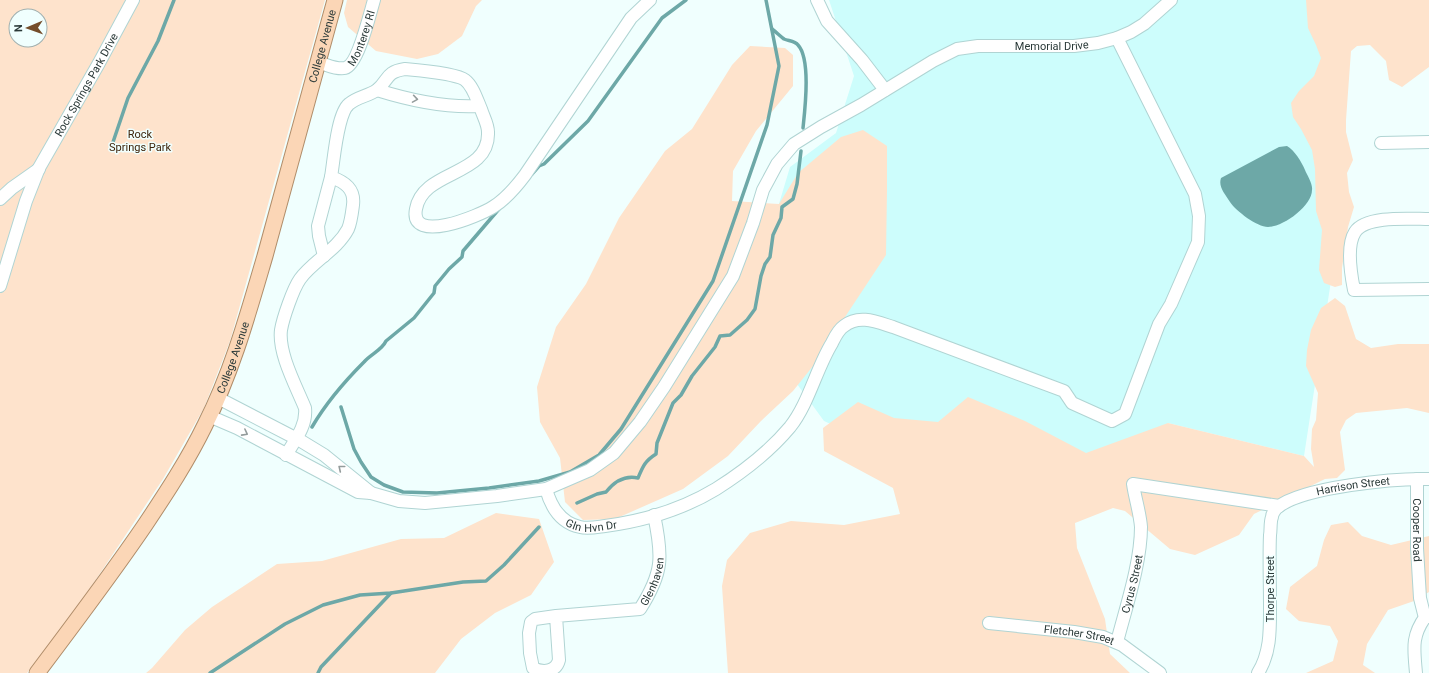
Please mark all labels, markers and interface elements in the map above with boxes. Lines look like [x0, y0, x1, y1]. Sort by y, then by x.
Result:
north arrow [8, 8, 48, 48]
street label: College Avenue [306, 8, 339, 84]
street label: Monterey Rl [345, 9, 378, 69]
text: N [12, 24, 25, 32]
street label: Rock Springs Park Drive [52, 31, 121, 139]
street label: Memorial Drive [1015, 38, 1090, 53]
one-way arrow [411, 95, 418, 103]
park label: Rock Springs Park [109, 128, 171, 154]
street label: College Avenue [214, 320, 252, 396]
one-way arrow [241, 428, 248, 435]
one-way arrow [338, 466, 345, 473]
street label: Harrison Street [1315, 475, 1391, 498]
street label: Cooper Road [1410, 498, 1424, 562]
street label: Gln Hvn Dr [563, 516, 618, 535]
street label: Cyrus Street [1119, 553, 1146, 615]
street label: Thorpe Street [1264, 555, 1277, 622]
street label: Glenhaven [638, 557, 667, 608]
street label: Fletcher Street [1043, 623, 1117, 648]

